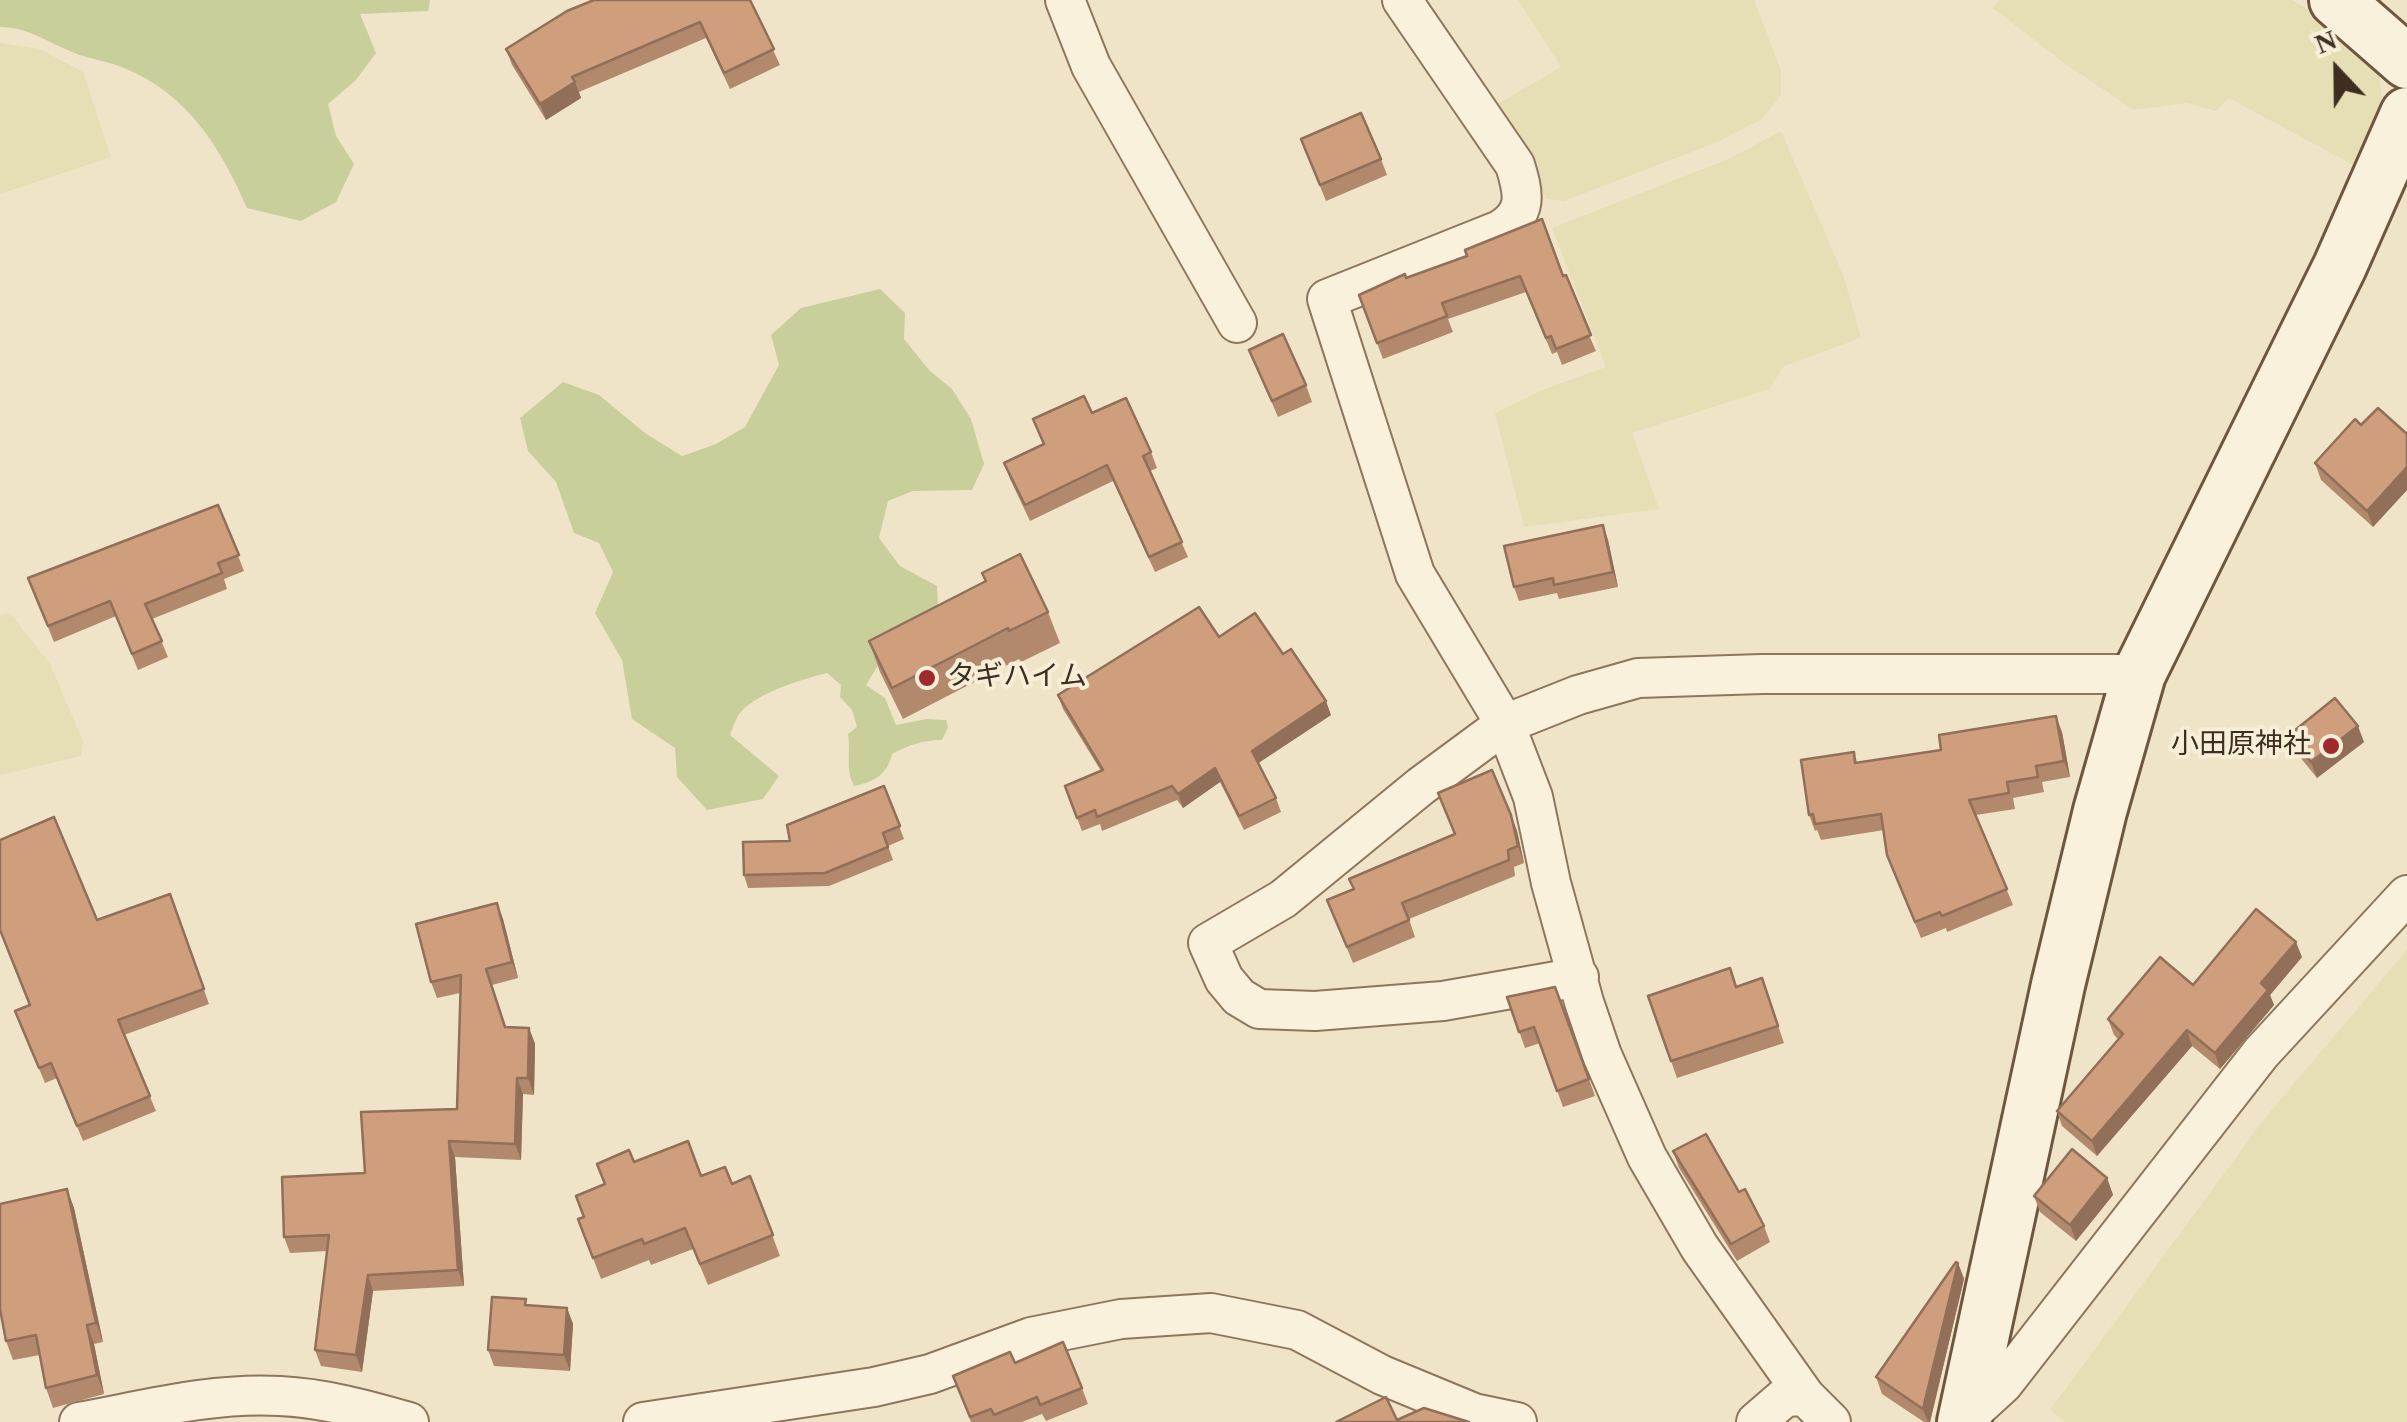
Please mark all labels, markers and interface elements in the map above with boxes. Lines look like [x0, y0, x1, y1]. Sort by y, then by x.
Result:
north arrow [2287, 20, 2387, 120]
text: N [2310, 24, 2341, 60]
place label: タギハイム [947, 661, 1087, 695]
marker: タギハイム [916, 667, 938, 689]
place label: 小田原神社 [2171, 729, 2311, 763]
marker: 小田原神社 [2320, 735, 2342, 757]

